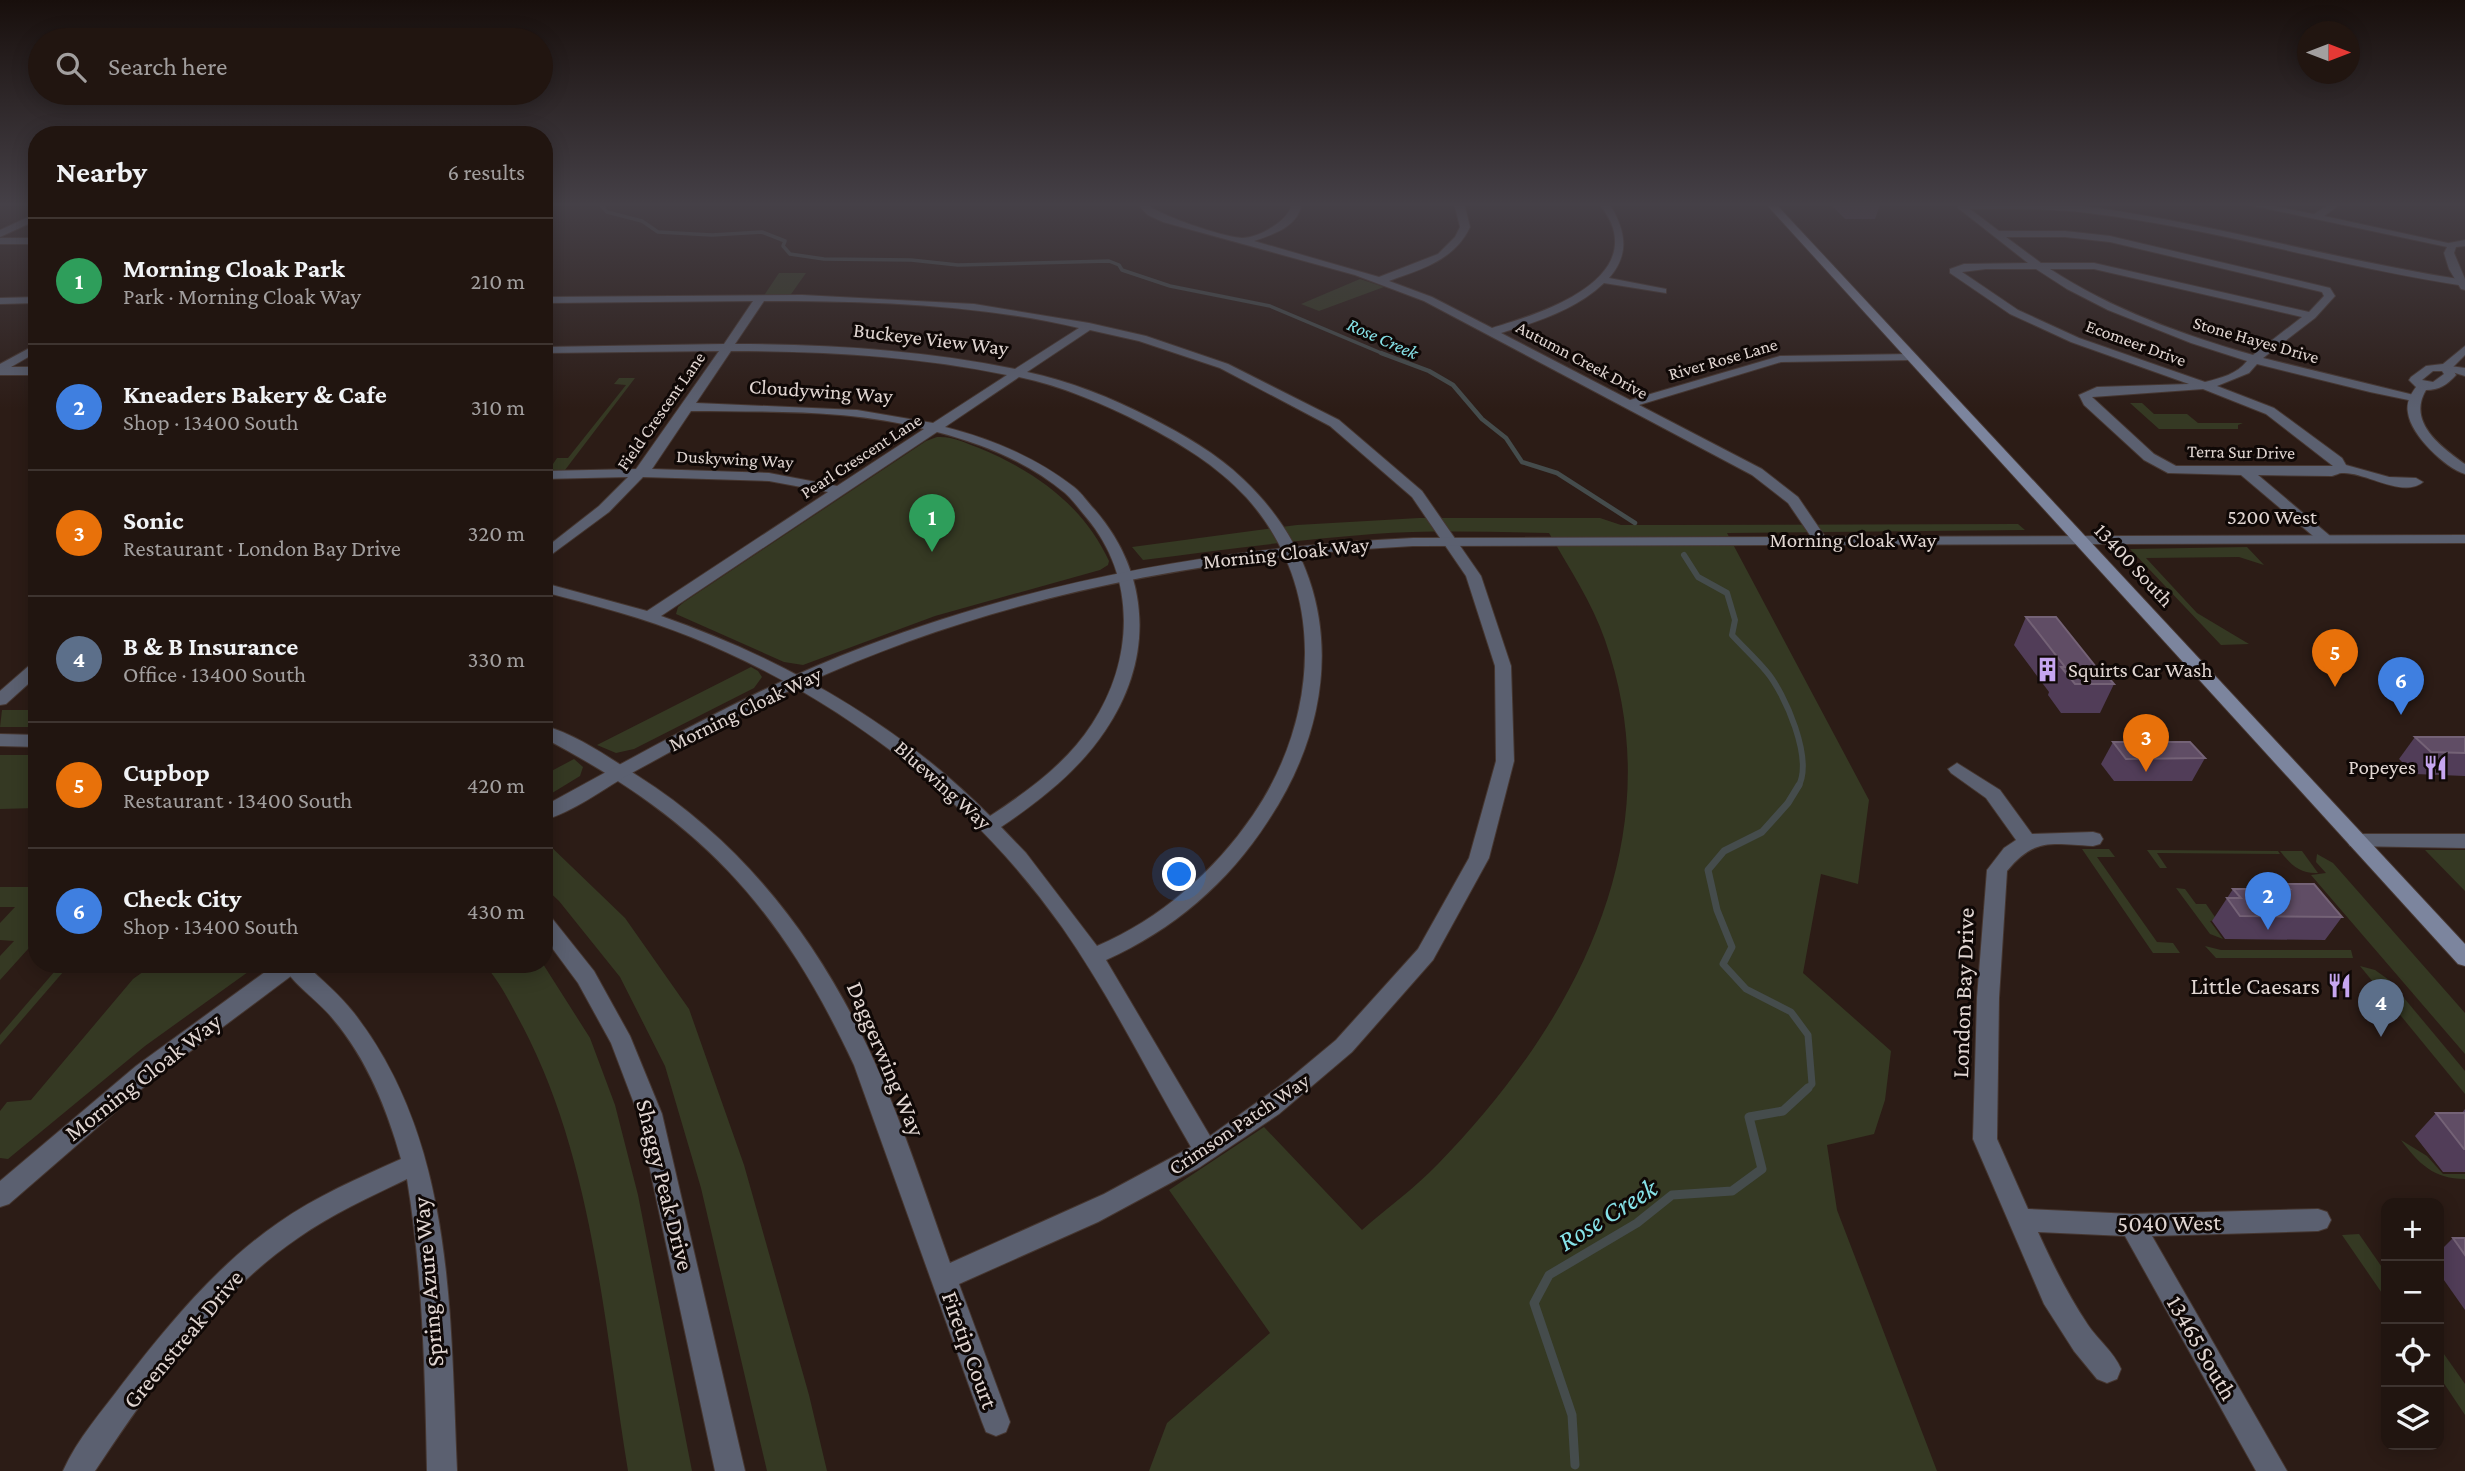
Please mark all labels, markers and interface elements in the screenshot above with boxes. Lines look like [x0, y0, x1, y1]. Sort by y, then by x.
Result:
north arrow [2297, 21, 2360, 84]
search box [28, 28, 553, 105]
icon: search [52, 48, 90, 86]
text: Search here [108, 52, 227, 81]
text: Nearby [56, 155, 147, 188]
text: 6 results [448, 159, 525, 185]
text: Morning Cloak Park [123, 254, 345, 283]
text: 1 [75, 268, 83, 294]
text: 210 m [471, 268, 525, 294]
text: Park · Morning Cloak Way [123, 283, 361, 309]
street label: Stone Hayes Drive [2191, 312, 2321, 368]
water label: Rose Creek [1344, 314, 1422, 364]
street label: Ecomeer Drive [2083, 316, 2189, 370]
street label: Autumn Creek Drive [1513, 317, 1651, 403]
street label: Buckeye View Way [852, 318, 1010, 360]
street label: River Rose Lane [1666, 334, 1780, 384]
street label: Field Crescent Lane [613, 348, 709, 474]
street label: Cloudywing Way [748, 374, 894, 408]
text: Kneaders Bakery & Cafe [123, 380, 387, 409]
text: 2 [73, 394, 85, 420]
text: 310 m [471, 394, 525, 420]
text: Shop · 13400 South [123, 409, 299, 435]
street label: Pearl Crescent Lane [797, 409, 925, 503]
street label: Terra Sur Drive [2187, 441, 2295, 463]
street label: Duskywing Way [676, 446, 795, 472]
pin: 1 [909, 494, 955, 552]
street label: 5200 West [2227, 505, 2318, 529]
text: Sonic [123, 506, 184, 535]
street label: 13400 South [2089, 518, 2179, 612]
text: 3 [73, 520, 85, 546]
text: 320 m [467, 520, 525, 546]
street label: Morning Cloak Way [1769, 528, 1937, 552]
street label: Morning Cloak Way [1202, 532, 1371, 574]
text: Restaurant · London Bay Drive [123, 535, 401, 561]
pin: 5 [2312, 629, 2358, 687]
text: B & B Insurance [123, 632, 298, 661]
text: 4 [73, 646, 85, 672]
text: 330 m [467, 646, 525, 672]
building icon: Squirts Car Wash [2034, 656, 2062, 684]
pin: 6 [2378, 657, 2424, 715]
place label: Squirts Car Wash [2068, 658, 2213, 682]
text: Office · 13400 South [123, 661, 306, 687]
street label: Morning Cloak Way [665, 661, 826, 756]
pin: 3 [2123, 714, 2169, 772]
street label: Bluewing Way [890, 735, 996, 835]
restaurant icon: Popeyes [2422, 753, 2450, 781]
place label: Popeyes [2348, 755, 2416, 779]
text: Cupbop [123, 758, 210, 787]
text: 5 [73, 772, 85, 798]
text: 420 m [467, 772, 525, 798]
text: Restaurant · 13400 South [123, 787, 352, 813]
your location [1162, 857, 1196, 891]
pin: 2 [2245, 872, 2291, 930]
text: Check City [123, 884, 242, 913]
text: 6 [73, 898, 85, 924]
text: 430 m [467, 898, 525, 924]
street label: London Bay Drive [1946, 907, 1979, 1079]
text: Shop · 13400 South [123, 913, 299, 939]
place label: Little Caesars [2190, 972, 2320, 999]
restaurant icon: Little Caesars [2326, 972, 2354, 1000]
street label: Daggerwing Way [842, 977, 932, 1141]
pin: 4 [2358, 979, 2404, 1037]
street label: Morning Cloak Way [59, 1007, 227, 1146]
street label: Crimson Patch Way [1164, 1068, 1314, 1180]
street label: Shaggy Peak Drive [631, 1097, 700, 1273]
water label: Rose Creek [1552, 1171, 1664, 1257]
street label: Spring Azure Way [407, 1195, 448, 1368]
map controls [2381, 1198, 2444, 1450]
button: + [2381, 1198, 2444, 1261]
street label: 5040 West [2117, 1208, 2222, 1237]
button: − [2381, 1261, 2444, 1324]
street label: Greenstreak Drive [117, 1264, 248, 1413]
street label: Firetip Court [937, 1287, 1005, 1413]
street label: 13465 South [2162, 1291, 2243, 1405]
button: locate [2381, 1324, 2444, 1387]
button: layers [2381, 1387, 2444, 1450]

